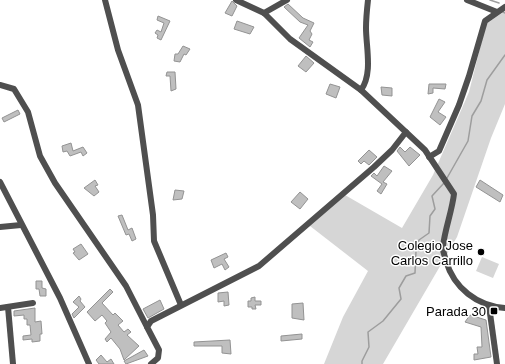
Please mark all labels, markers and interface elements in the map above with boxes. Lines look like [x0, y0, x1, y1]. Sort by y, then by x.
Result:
place label: Colegio Jose Carlos Carrillo [391, 238, 473, 268]
marker: Colegio Jose Carlos Carrillo [476, 247, 486, 257]
place label: Parada 30 [426, 304, 486, 319]
marker: Parada 30 [489, 306, 499, 316]

